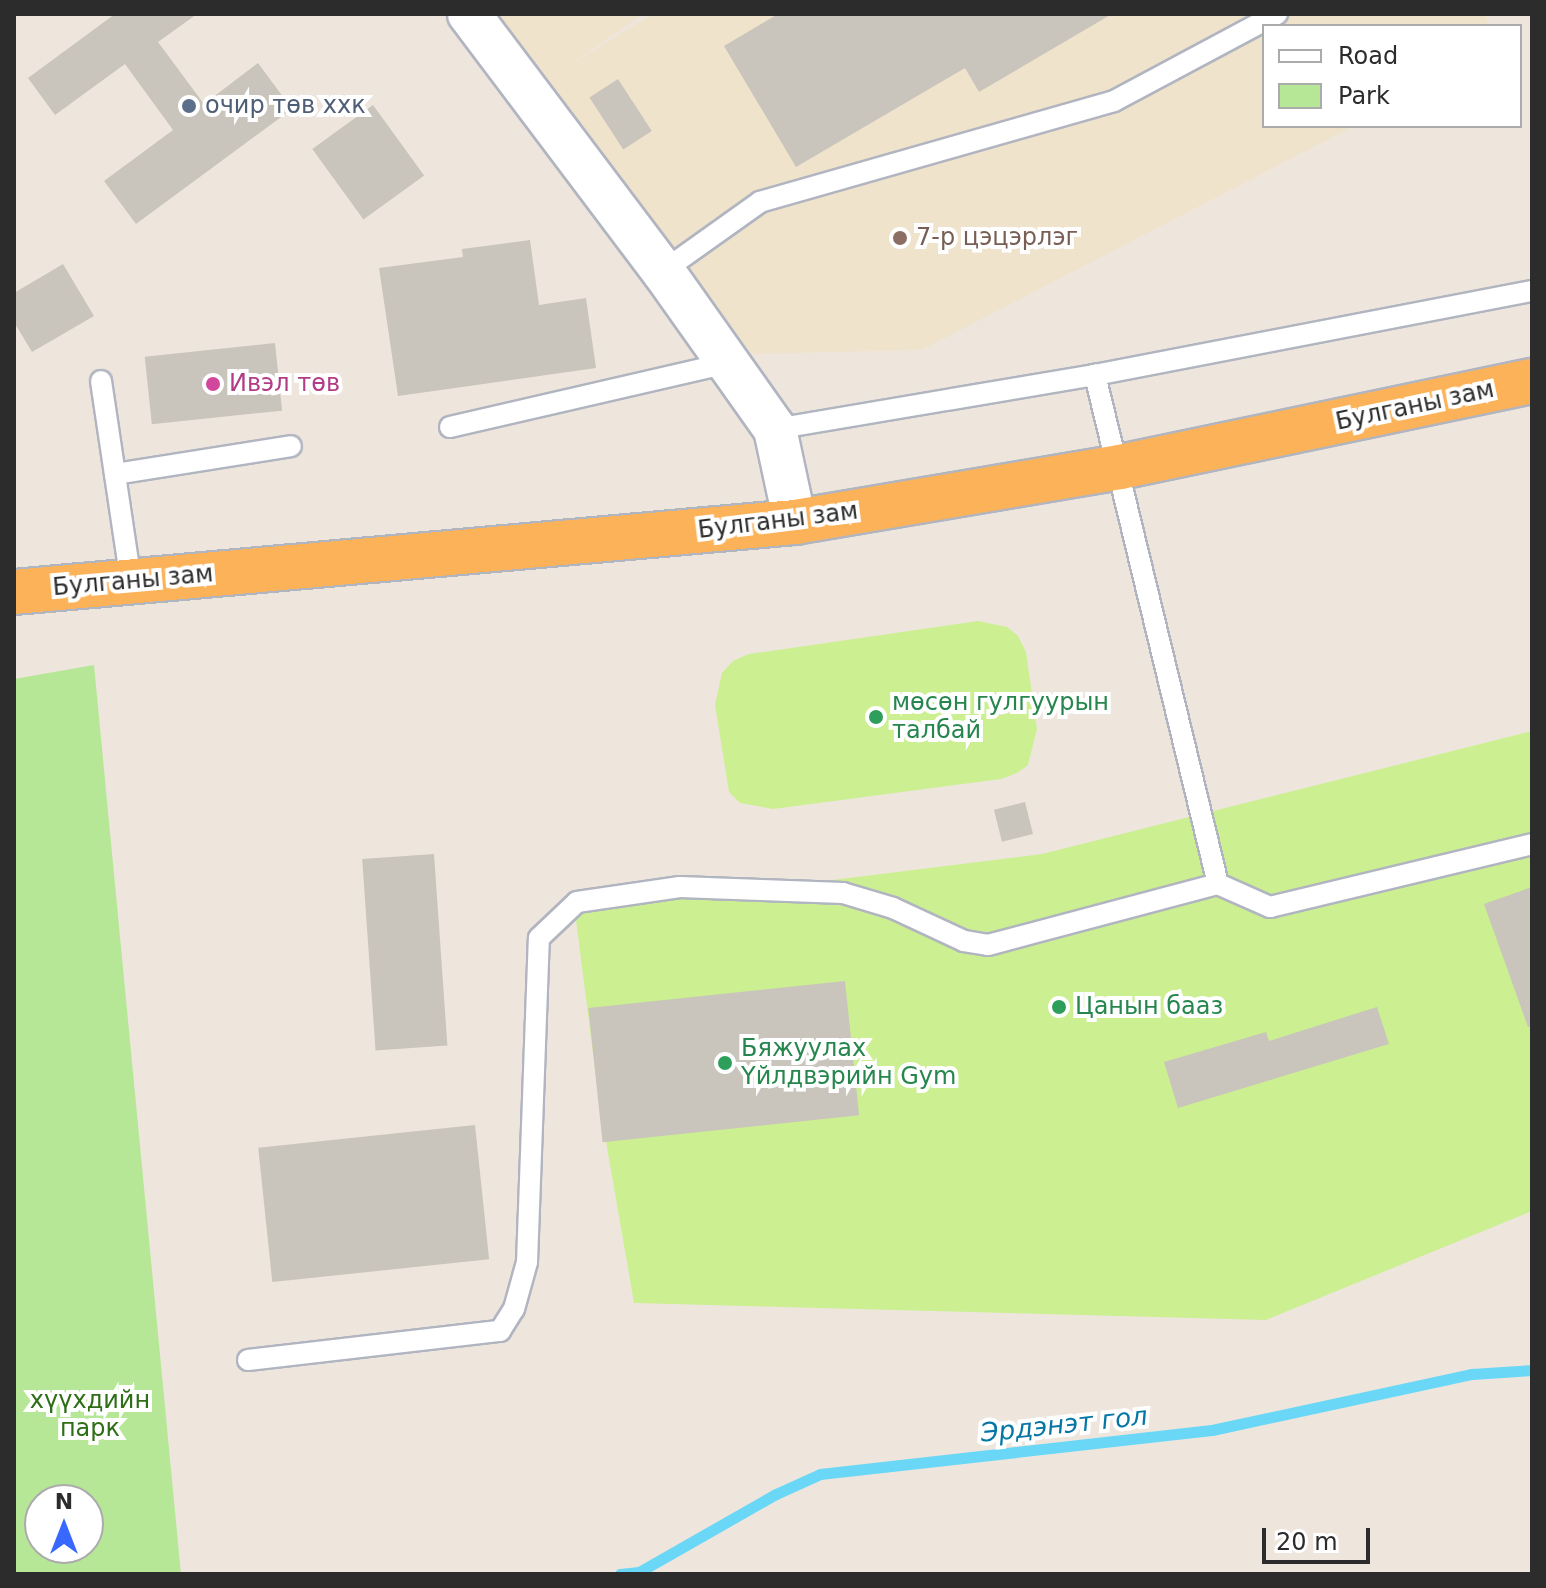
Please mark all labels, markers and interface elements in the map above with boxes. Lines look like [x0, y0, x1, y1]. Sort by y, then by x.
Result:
legend [1262, 24, 1522, 128]
text: Road [1338, 42, 1398, 70]
text: Park [1338, 82, 1390, 110]
place label: очир төв ххк [205, 92, 366, 120]
marker: очир төв ххк [180, 97, 198, 115]
place label: 7-р цэцэрлэг [916, 224, 1078, 252]
marker: 7-р цэцэрлэг [891, 229, 909, 247]
place label: Ивэл төв [229, 370, 340, 398]
marker: Ивэл төв [204, 375, 222, 393]
street label: Булганы зам [1333, 375, 1497, 437]
street label: Булганы зам [696, 497, 860, 545]
street label: Булганы зам [51, 560, 215, 602]
place label: мөсөн гулгуурын талбай [892, 689, 1109, 745]
marker: мөсөн гулгуурын талбай [867, 708, 885, 726]
place label: Цанын бааз [1075, 993, 1223, 1021]
marker: Цанын бааз [1050, 998, 1068, 1016]
place label: Бяжуулах Үйлдвэрийн Gym [741, 1035, 956, 1091]
marker: Бяжуулах Үйлдвэрийн Gym [716, 1054, 734, 1072]
park label: хүүхдийн парк [30, 1387, 150, 1443]
water label: Эрдэнэт гол [979, 1401, 1149, 1449]
north arrow [24, 1484, 104, 1564]
text: N [55, 1489, 73, 1514]
scale bar [1266, 1512, 1374, 1562]
text: 20 m [1276, 1528, 1338, 1556]

